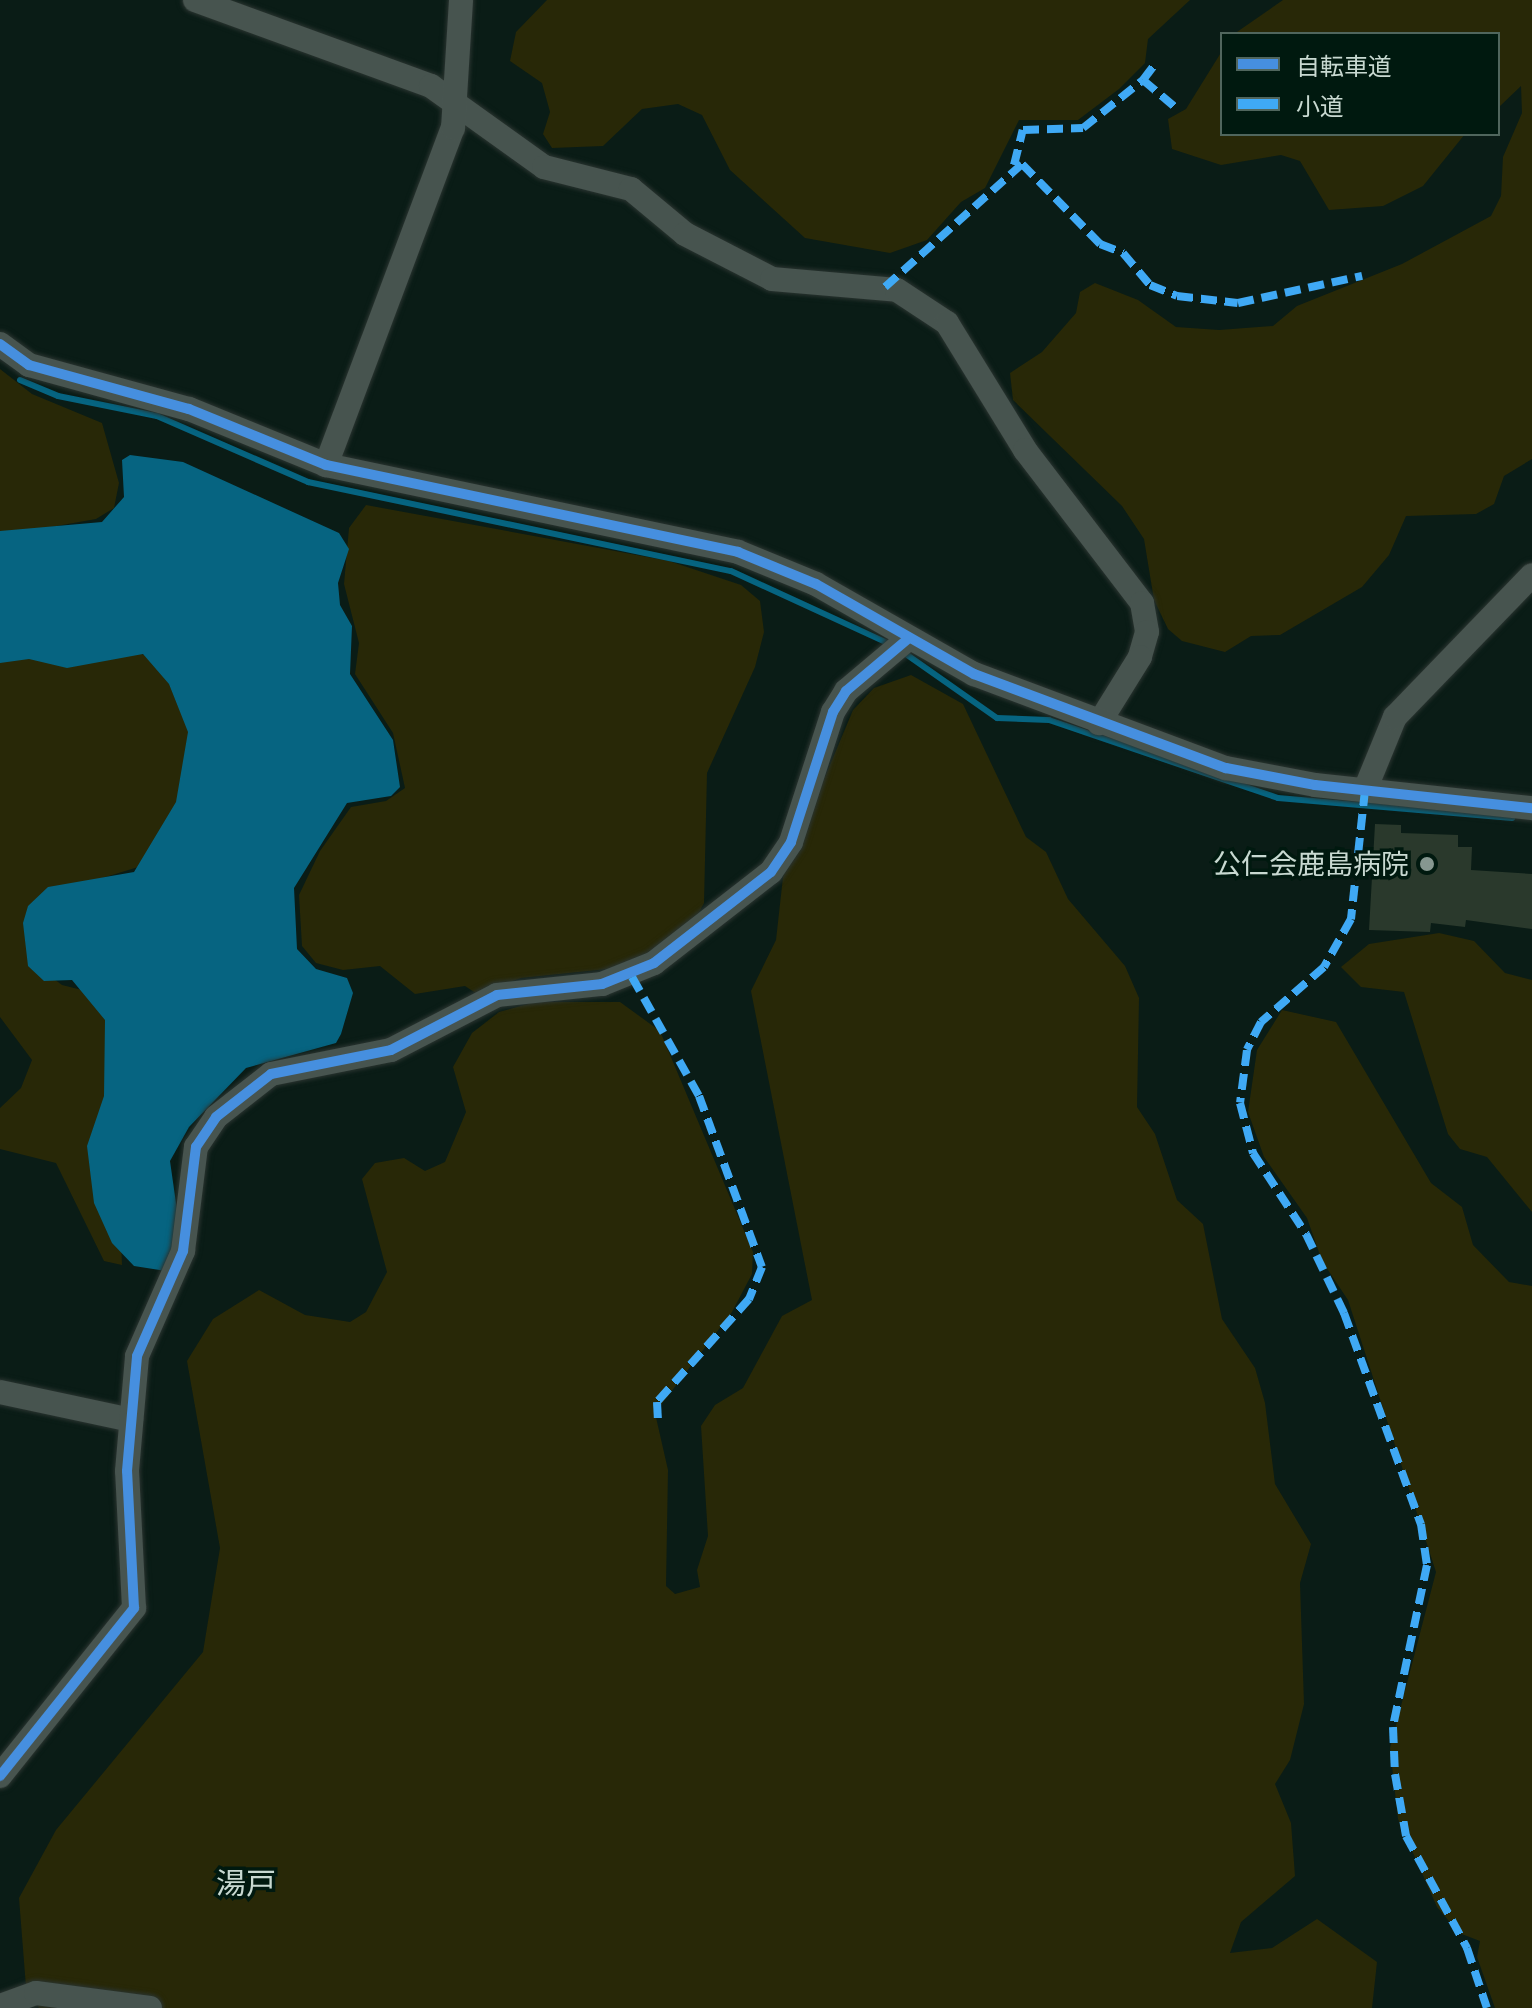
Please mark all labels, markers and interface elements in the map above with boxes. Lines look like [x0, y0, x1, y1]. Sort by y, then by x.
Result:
legend [1220, 32, 1500, 136]
text: 自転車道 [1296, 52, 1392, 81]
text: 小道 [1296, 92, 1344, 121]
place label: 公仁会鹿島病院 [1213, 847, 1409, 881]
marker: 公仁会鹿島病院 [1416, 853, 1438, 875]
district label: 湯戸 [216, 1866, 276, 1902]

